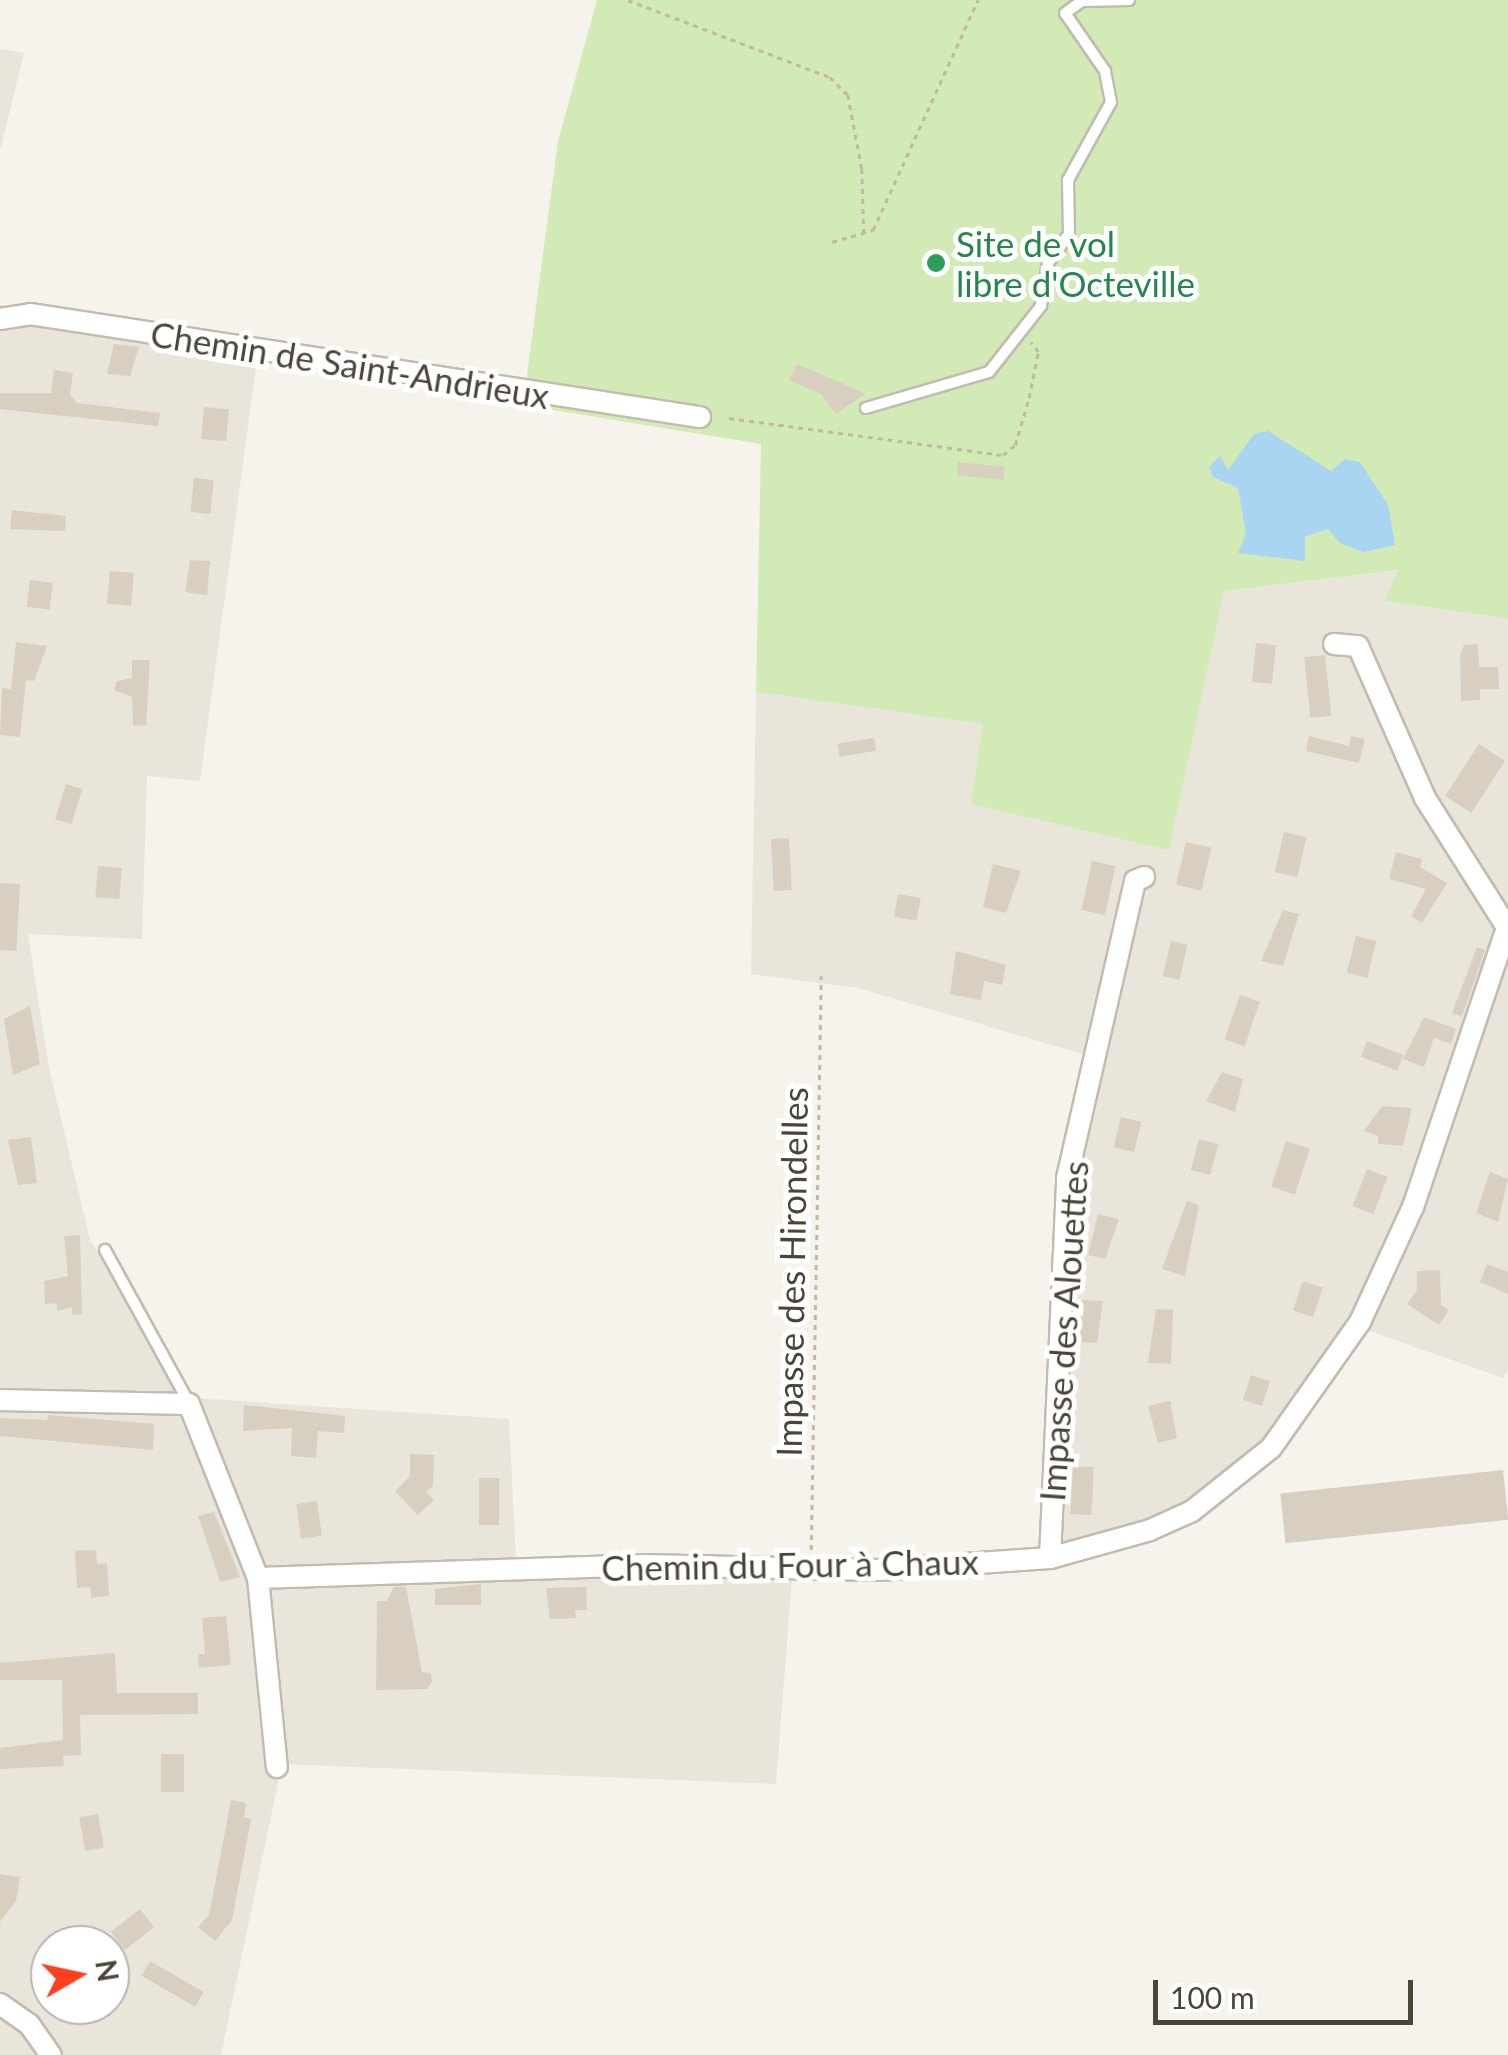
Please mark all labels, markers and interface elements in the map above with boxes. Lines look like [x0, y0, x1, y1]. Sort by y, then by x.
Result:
place label: Site de vol libre d'Octeville [956, 222, 1195, 304]
marker: Site de vol libre d'Octeville [925, 252, 947, 274]
street label: Chemin de Saint-Andrieux [148, 312, 552, 416]
street label: Impasse des Hirondelles [767, 1087, 815, 1457]
street label: Impasse des Alouettes [1030, 1159, 1096, 1503]
street label: Chemin du Four à Chaux [601, 1540, 979, 1588]
north arrow [30, 1925, 130, 2025]
text: N [89, 1957, 126, 1984]
scale bar [1158, 1960, 1418, 2022]
text: 100 m [1170, 1979, 1255, 2015]

